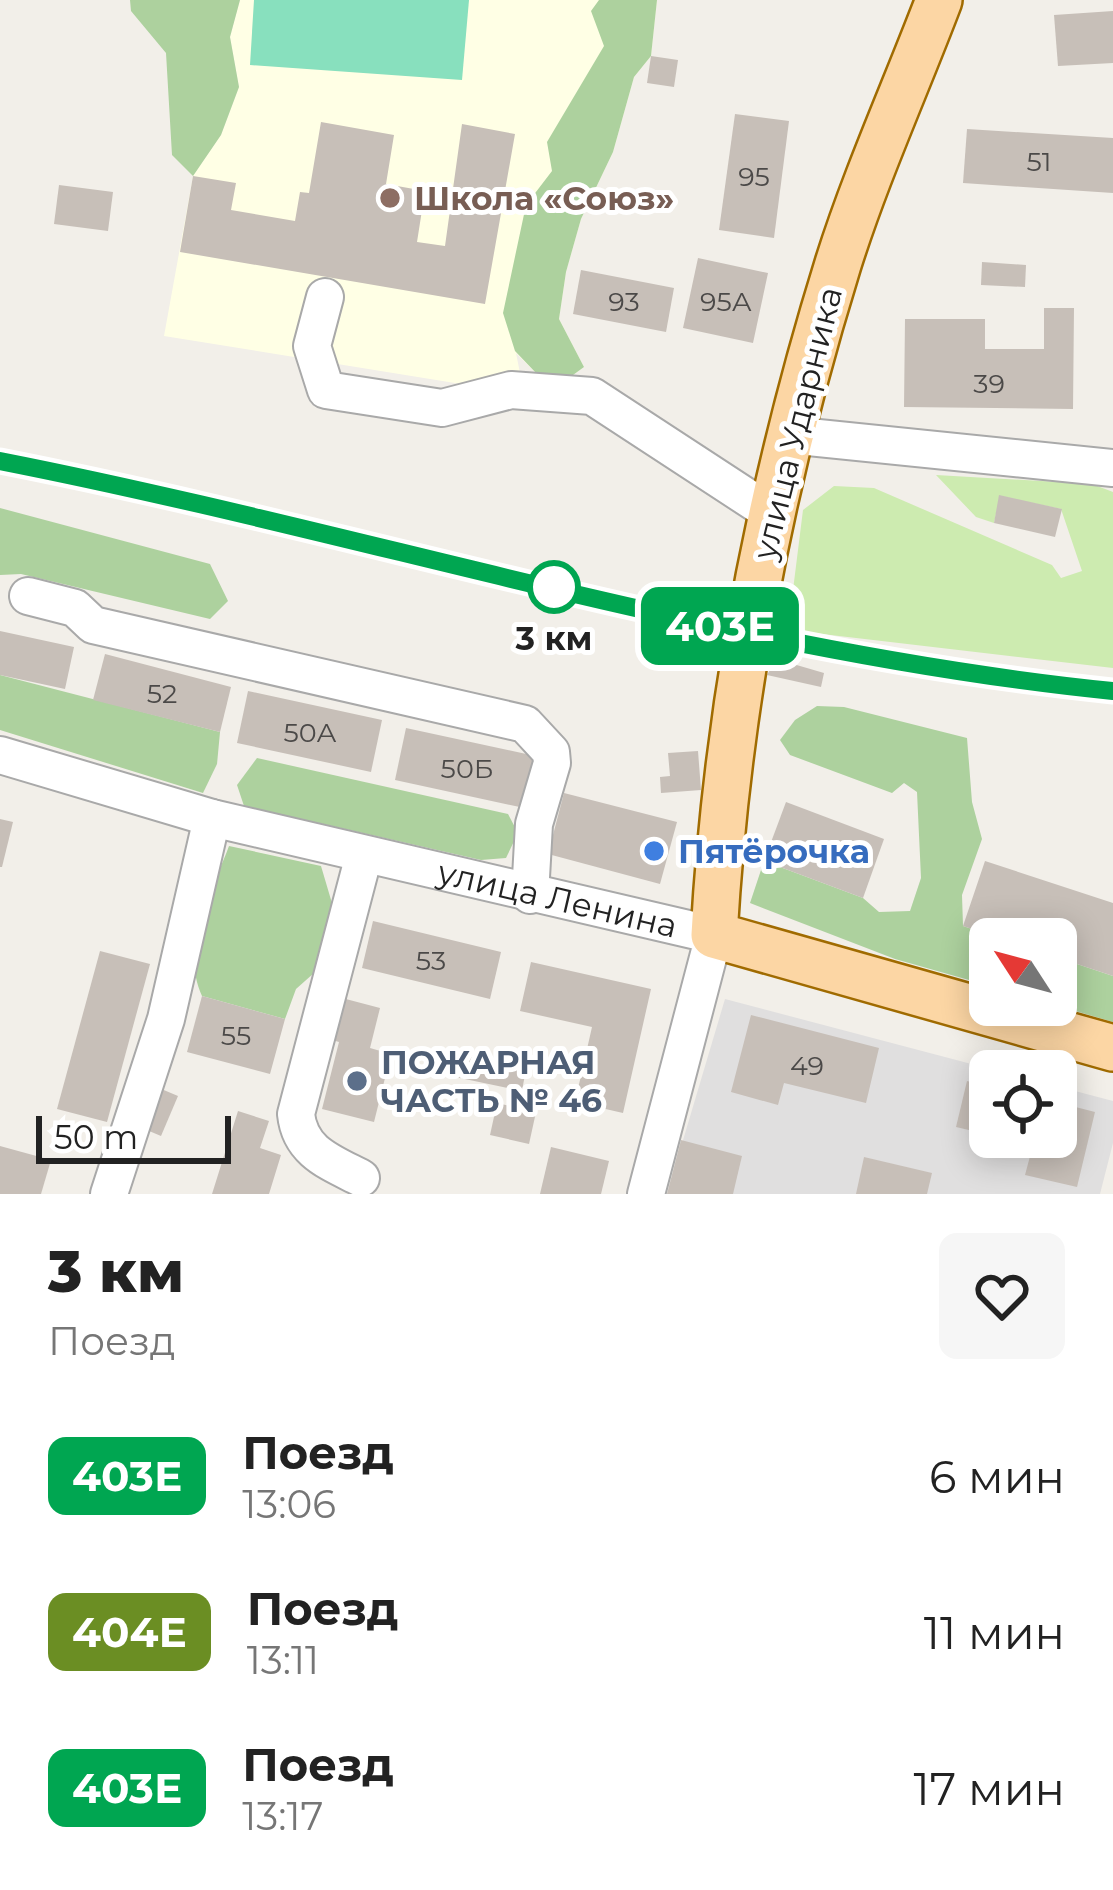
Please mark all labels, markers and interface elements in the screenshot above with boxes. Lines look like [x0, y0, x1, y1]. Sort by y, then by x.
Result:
house number: 51 [1026, 145, 1052, 178]
house number: 95 [738, 160, 770, 193]
place label: Школа «Союз» [414, 178, 674, 218]
marker: Школа «Союз» [377, 185, 403, 211]
street label: улица Ударника [744, 283, 850, 564]
house number: 93 [608, 285, 640, 318]
house number: 95А [700, 285, 752, 318]
house number: 39 [973, 367, 1005, 400]
marker: 3 км [529, 562, 579, 612]
line badge: 403Е [636, 587, 804, 665]
text: 403Е [665, 600, 775, 652]
place label: 3 км [515, 618, 592, 658]
house number: 52 [147, 677, 177, 710]
house number: 50А [283, 716, 337, 749]
house number: 50Б [441, 752, 493, 785]
place label: Пятёрочка [678, 831, 870, 871]
marker: Пятёрочка [641, 838, 667, 864]
street label: улица Ленина [433, 851, 681, 946]
north arrow [969, 918, 1077, 1026]
map controls [969, 918, 1077, 1158]
house number: 53 [416, 944, 446, 977]
house number: 55 [221, 1019, 251, 1052]
place label: ПОЖАРНАЯ ЧАСТЬ № 46 [381, 1042, 602, 1120]
house number: 49 [790, 1049, 824, 1082]
button: locate [969, 1050, 1077, 1158]
marker: ПОЖАРНАЯ ЧАСТЬ № 46 [344, 1068, 370, 1094]
scale bar [36, 1110, 231, 1163]
text: 50 m [54, 1117, 138, 1157]
button: heart [939, 1233, 1065, 1359]
text: 3 км [48, 1237, 184, 1306]
text: Поезд [48, 1317, 175, 1365]
text: Поезд [242, 1425, 394, 1480]
text: 6 мин [929, 1449, 1065, 1504]
text: 403Е [72, 1450, 182, 1502]
text: 13:06 [242, 1480, 336, 1528]
text: Поезд [247, 1581, 398, 1636]
text: 11 мин [924, 1605, 1065, 1660]
text: 404Е [72, 1606, 187, 1658]
text: 13:11 [247, 1636, 319, 1684]
text: Поезд [242, 1737, 394, 1792]
text: 17 мин [914, 1761, 1065, 1816]
text: 403Е [72, 1762, 182, 1814]
text: 13:17 [242, 1792, 324, 1840]

